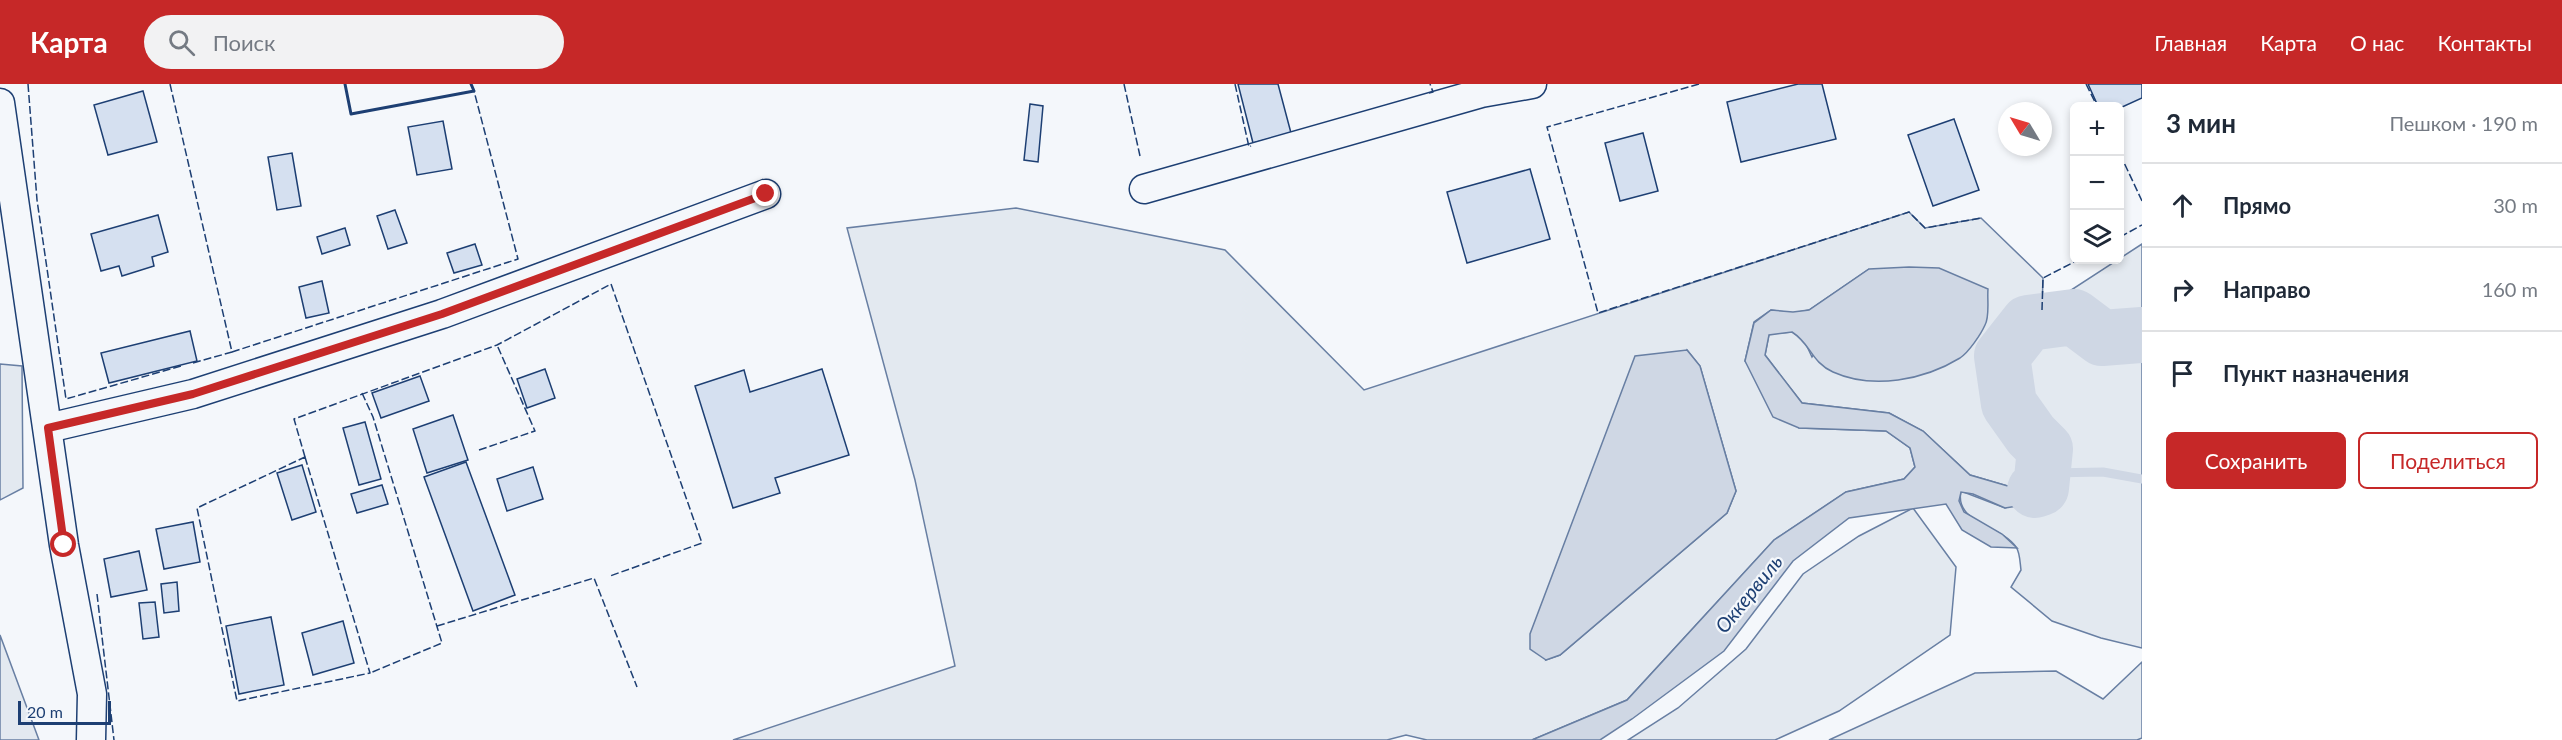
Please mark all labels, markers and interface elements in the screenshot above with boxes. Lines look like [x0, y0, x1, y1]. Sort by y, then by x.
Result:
search box [144, 15, 564, 69]
text: Карта [30, 25, 108, 59]
icon: search [165, 26, 198, 59]
text: Поиск [213, 29, 276, 56]
text: Главная [2154, 30, 2227, 55]
text: Карта [2260, 30, 2317, 55]
text: О нас [2350, 30, 2404, 55]
text: Контакты [2437, 30, 2532, 55]
north arrow [1998, 102, 2052, 156]
map controls [2070, 102, 2124, 264]
button: + [2070, 102, 2124, 156]
text: 3 мин [2166, 107, 2236, 139]
text: Пешком · 190 m [2389, 111, 2538, 135]
button: − [2070, 156, 2124, 210]
route end [752, 180, 778, 206]
icon: ahead [2166, 189, 2199, 222]
text: Прямо [2223, 192, 2291, 219]
text: 30 m [2493, 193, 2538, 217]
button: layers [2070, 210, 2124, 264]
icon: right [2166, 273, 2199, 306]
text: Направо [2223, 276, 2311, 303]
text: 160 m [2482, 277, 2538, 301]
icon: arrive [2166, 357, 2199, 390]
text: Пункт назначения [2223, 360, 2409, 387]
button: Сохранить [2166, 432, 2346, 489]
button: Поделиться [2358, 432, 2538, 489]
route start [50, 531, 76, 557]
water label: Оккервиль [1709, 549, 1787, 637]
scale bar [18, 698, 111, 726]
text: 20 m [27, 702, 63, 721]

